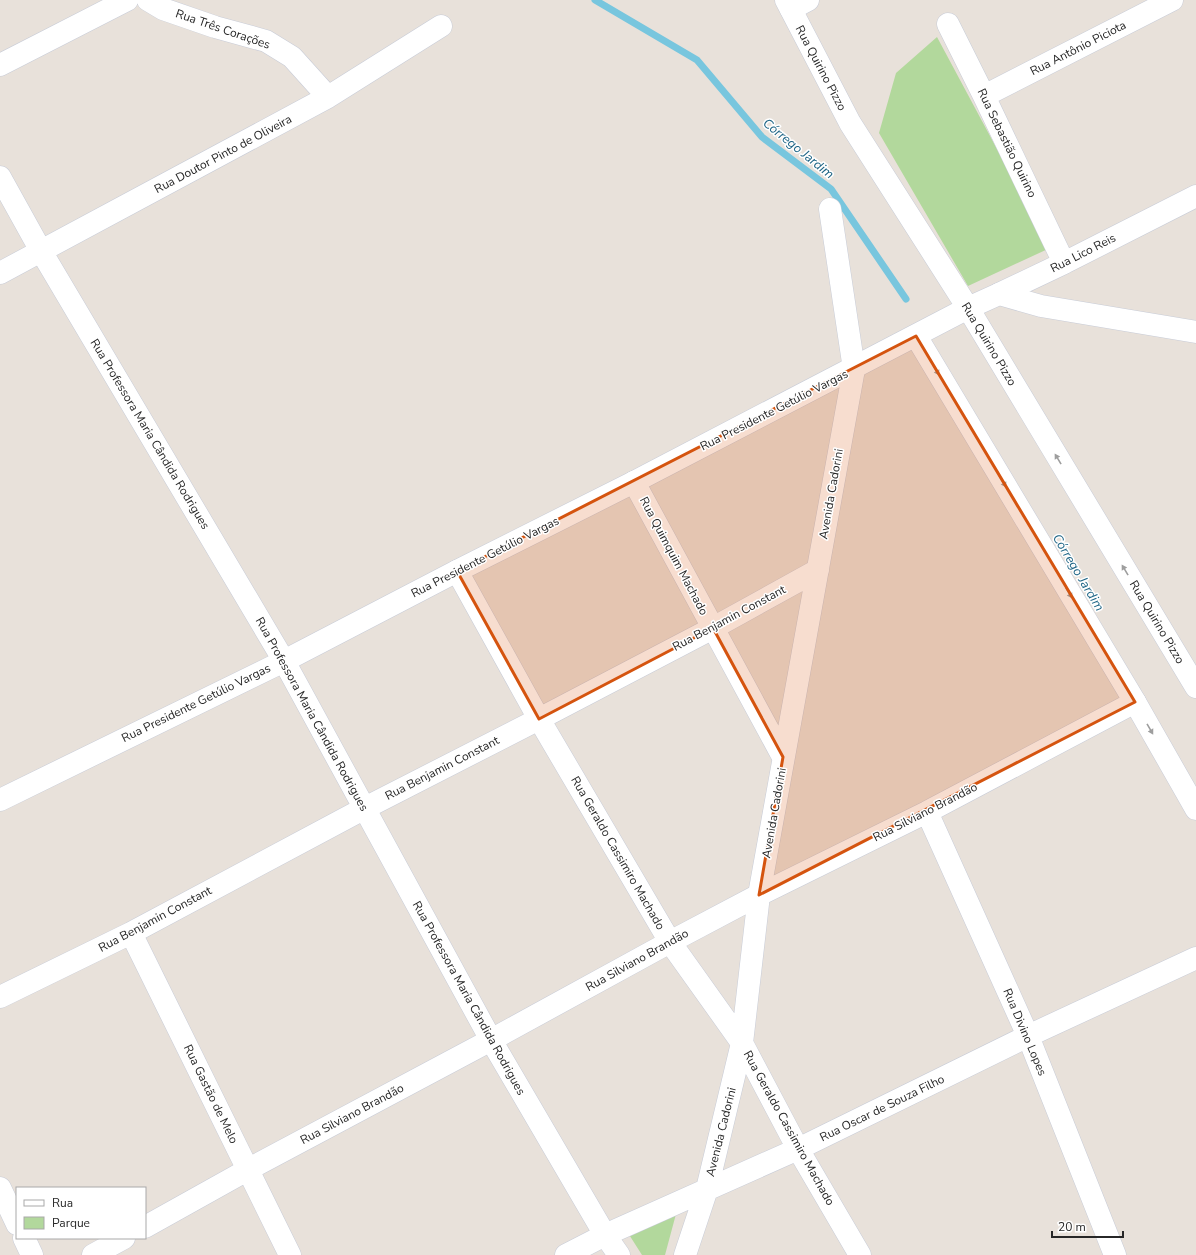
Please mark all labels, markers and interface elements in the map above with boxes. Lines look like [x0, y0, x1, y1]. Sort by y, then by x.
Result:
street label: Rua Três Corações [174, 5, 273, 53]
street label: Rua Antônio Piciota [1027, 17, 1129, 79]
street label: Rua Quirino Pizzo [792, 22, 850, 114]
street label: Rua Sebastião Quirino [974, 86, 1041, 200]
street label: Rua Doutor Pinto de Oliveira [151, 111, 295, 197]
water label: Córrego Jardim [759, 114, 838, 183]
street label: Rua Lico Reis [1048, 230, 1119, 276]
street label: Rua Quirino Pizzo [958, 299, 1020, 389]
street label: Rua Professora Maria Cândida Rodrigues [87, 336, 214, 532]
one-way arrow [932, 364, 939, 376]
street label: Rua Presidente Getúlio Vargas [697, 366, 851, 454]
street label: Avenida Cadorini [815, 448, 847, 540]
one-way arrow [1055, 453, 1062, 465]
one-way arrow [999, 476, 1006, 488]
street label: Rua Quimquim Machado [636, 494, 712, 618]
street label: Rua Presidente Getúlio Vargas [408, 513, 562, 601]
water label: Córrego Jardim [1048, 530, 1108, 615]
one-way arrow [1122, 564, 1129, 576]
street label: Rua Quirino Pizzo [1126, 577, 1188, 667]
street label: Rua Benjamin Constant [670, 581, 789, 655]
one-way arrow [1066, 587, 1073, 599]
street label: Rua Professora Maria Cândida Rodrigues [252, 614, 372, 814]
street label: Rua Presidente Getúlio Vargas [119, 660, 273, 746]
one-way arrow [1146, 723, 1153, 735]
street label: Rua Benjamin Constant [382, 732, 503, 804]
street label: Avenida Cadorini [758, 767, 790, 859]
street label: Rua Geraldo Cassimiro Machado [567, 773, 669, 933]
street label: Rua Silviano Brandão [870, 779, 980, 845]
street label: Rua Benjamin Constant [96, 882, 215, 956]
street label: Rua Professora Maria Cândida Rodrigues [409, 898, 529, 1098]
street label: Rua Silviano Brandão [583, 925, 692, 995]
street label: Rua Divino Lopes [999, 986, 1051, 1078]
street label: Rua Gastão de Melo [180, 1042, 242, 1147]
street label: Rua Geraldo Cassimiro Machado [740, 1048, 839, 1209]
street label: Rua Oscar de Souza Filho [817, 1071, 947, 1145]
street label: Rua Silviano Brandão [297, 1080, 407, 1148]
street label: Avenida Cadorini [702, 1086, 740, 1178]
legend [16, 1187, 146, 1239]
text: Rua [52, 1195, 73, 1211]
scale bar [1052, 1213, 1123, 1239]
text: Parque [52, 1215, 90, 1231]
text: 20 m [1058, 1219, 1086, 1235]

